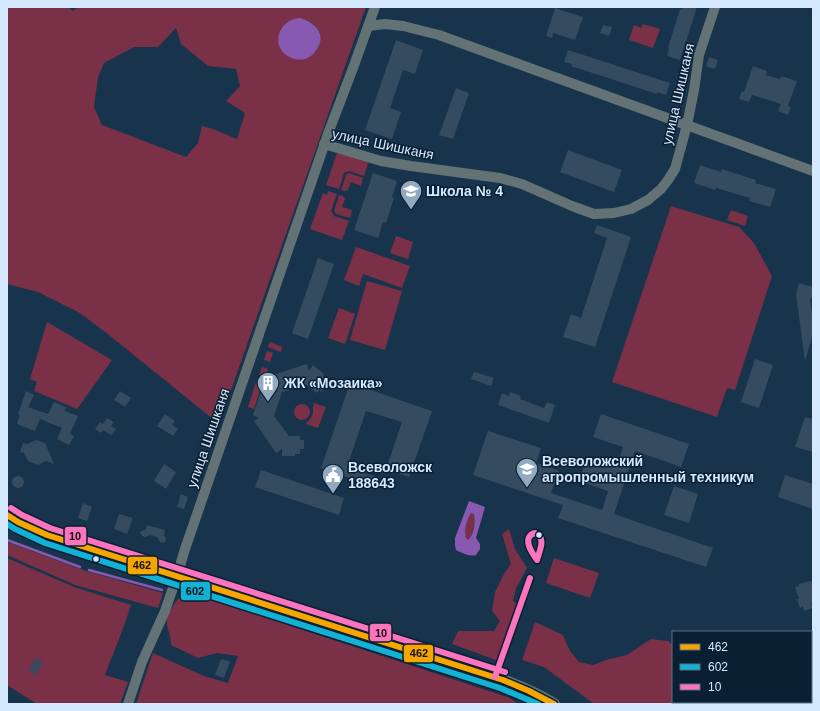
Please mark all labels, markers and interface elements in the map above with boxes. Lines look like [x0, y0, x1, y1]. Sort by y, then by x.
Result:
street label: улица Шишканя [659, 42, 697, 146]
street label: улица Шишканя [331, 125, 435, 163]
school or university icon: Школа № 4 [398, 178, 424, 211]
place label: Школа № 4 [426, 183, 503, 199]
building icon: ЖК «Мозаика» [255, 370, 281, 403]
place label: ЖК «Мозаика» [283, 375, 383, 391]
street label: улица Шишканя [184, 386, 232, 490]
place label: Всеволожский агропромышленный техникум [542, 453, 754, 485]
school or university icon: Всеволожский агропромышленный техникум [514, 456, 540, 489]
place label: Всеволожск 188643 [348, 459, 433, 491]
public building icon: Всеволожск 188643 [320, 462, 346, 495]
line badge: 10 [64, 526, 87, 546]
text: 10 [69, 530, 81, 542]
unlabelled marker [534, 530, 544, 540]
unlabelled marker [91, 554, 101, 564]
line badge: 462 [127, 556, 158, 575]
text: 462 [133, 559, 151, 571]
line badge: 602 [180, 581, 211, 601]
text: 602 [186, 585, 204, 597]
line badge: 10 [369, 623, 392, 642]
text: 10 [375, 627, 387, 639]
legend [672, 631, 812, 703]
text: 462 [708, 640, 728, 654]
line badge: 462 [403, 644, 434, 663]
text: 462 [410, 647, 428, 659]
text: 602 [708, 660, 728, 674]
text: 10 [708, 680, 722, 694]

